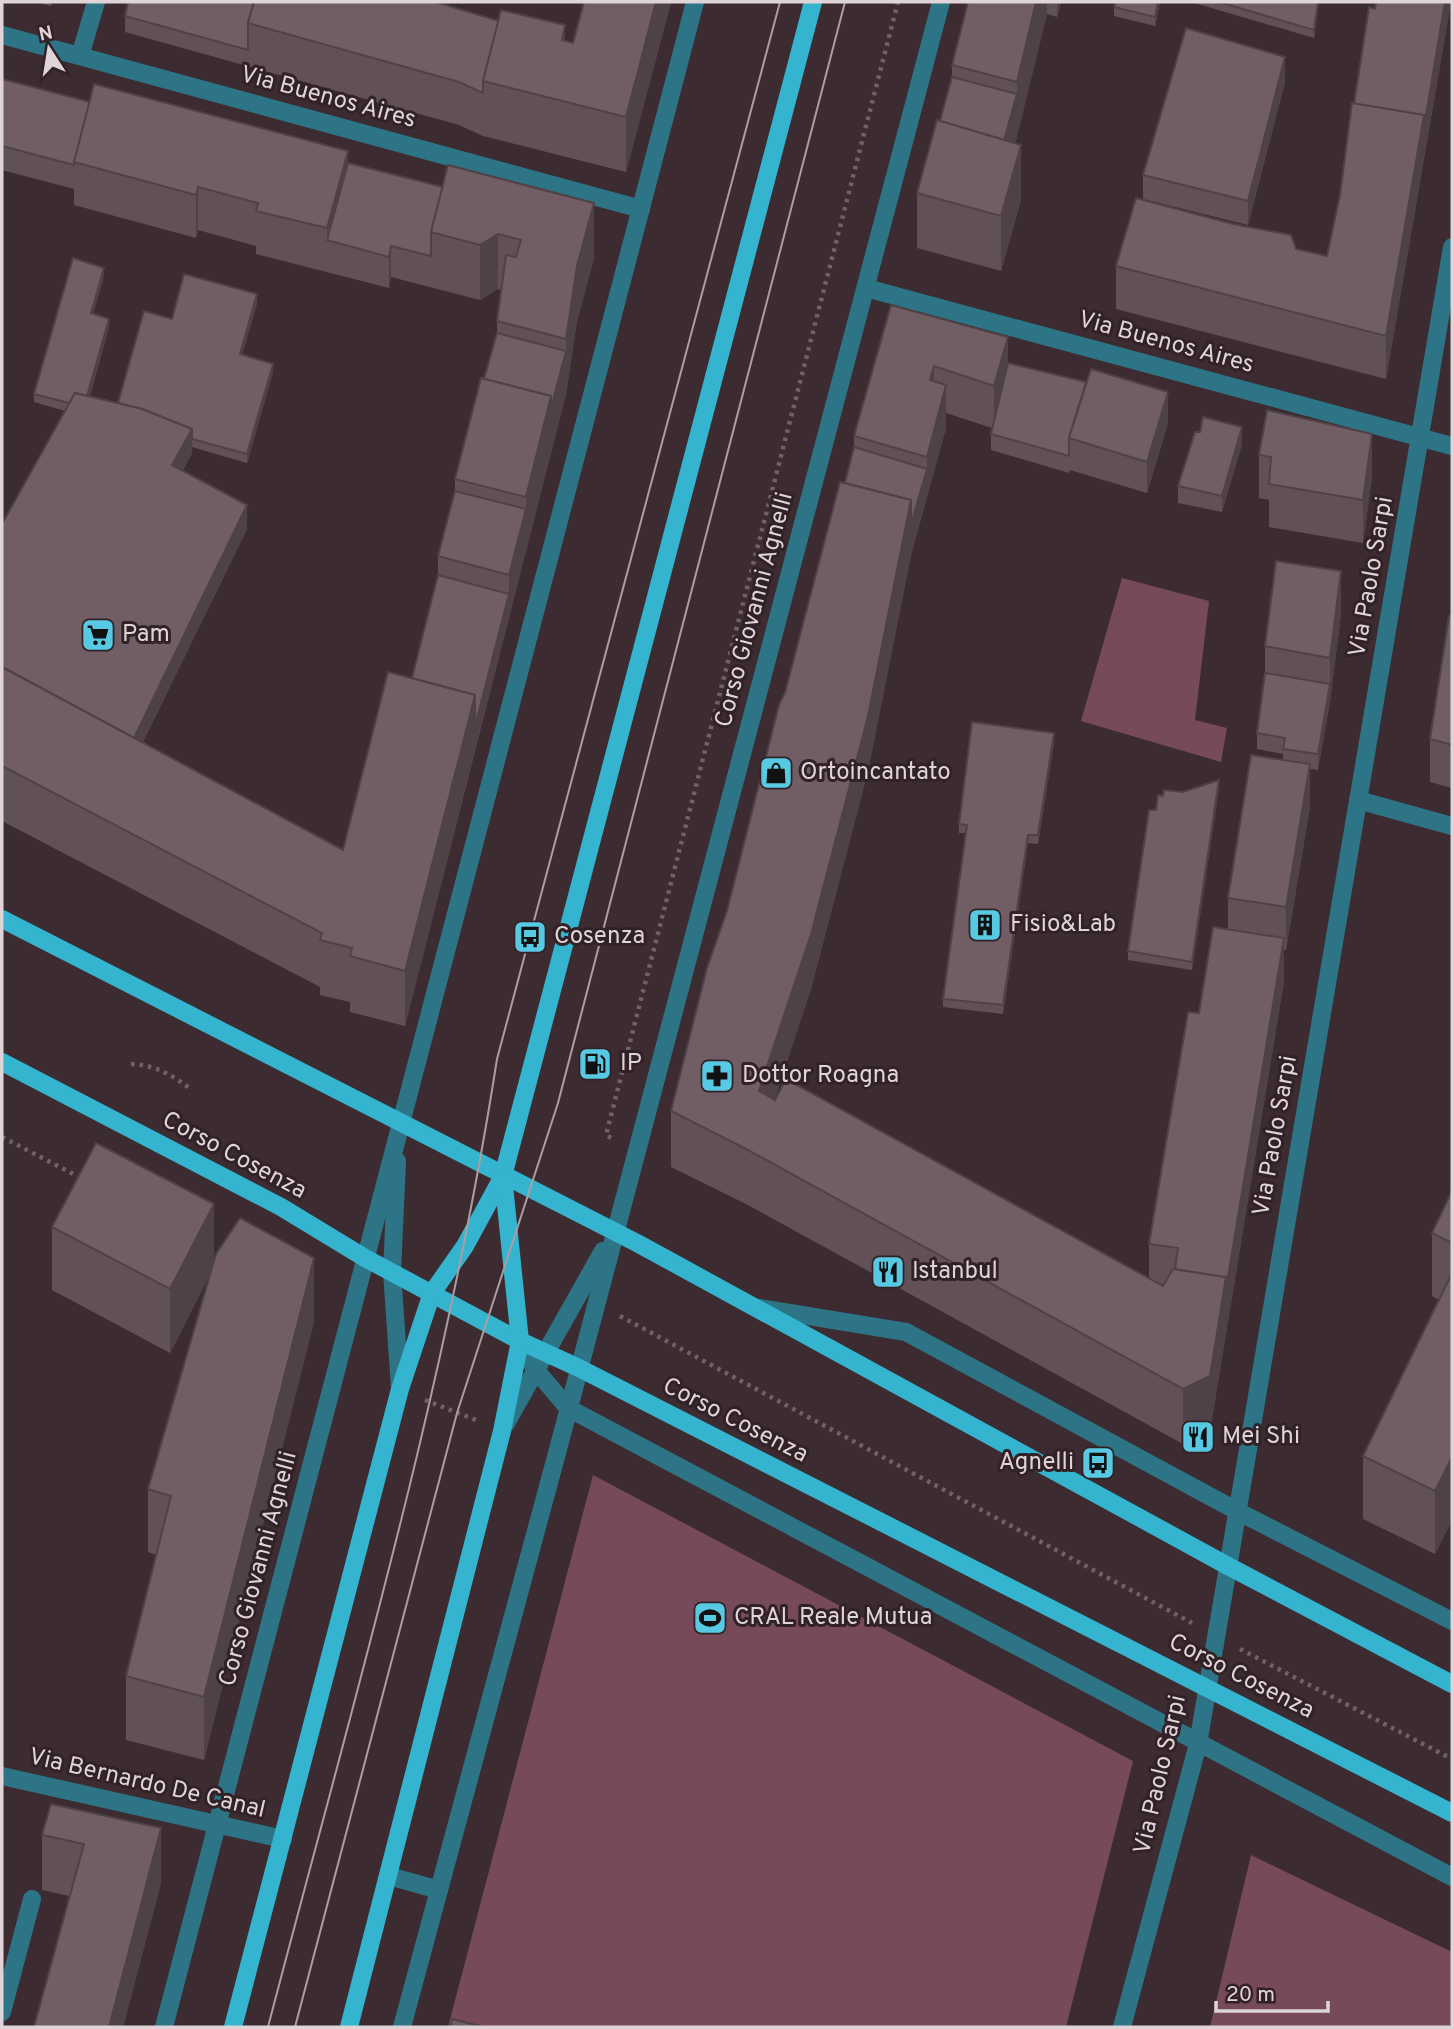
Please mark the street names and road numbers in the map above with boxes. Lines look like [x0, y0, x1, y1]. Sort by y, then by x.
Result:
street label: Via Buenos Aires [237, 60, 419, 136]
street label: Via Buenos Aires [1075, 305, 1257, 381]
street label: Corso Giovanni Agnelli [709, 489, 801, 731]
street label: Via Paolo Sarpi [1343, 494, 1401, 660]
street label: Via Paolo Sarpi [1247, 1053, 1305, 1219]
street label: Corso Cosenza [157, 1105, 311, 1207]
street label: Corso Cosenza [657, 1371, 813, 1471]
street label: Corso Giovanni Agnelli [213, 1448, 305, 1690]
street label: Corso Cosenza [1163, 1627, 1319, 1727]
street label: Via Paolo Sarpi [1128, 1692, 1194, 1858]
street label: Via Bernardo De Canal [26, 1742, 268, 1826]

